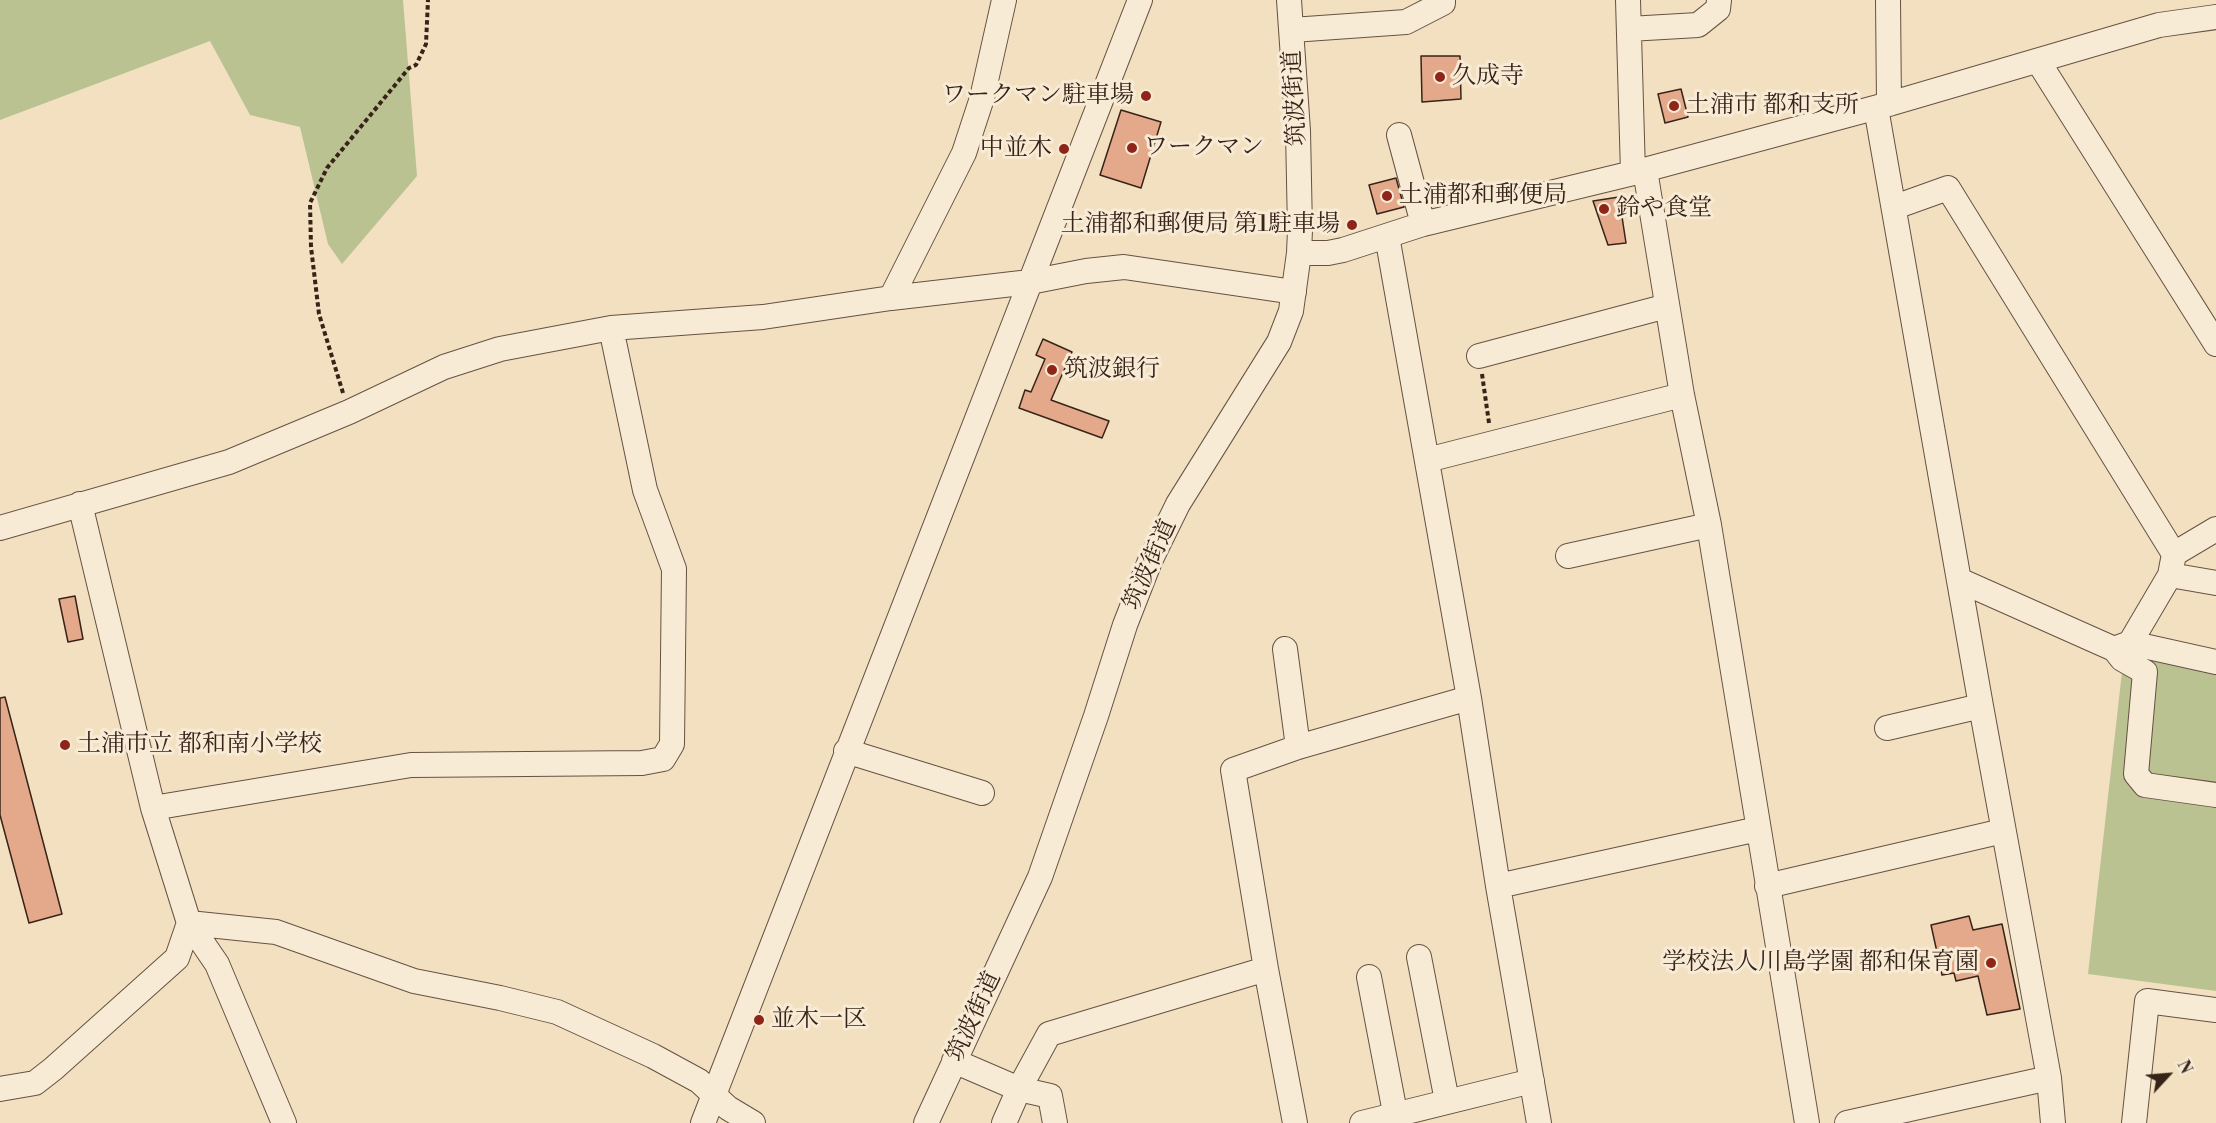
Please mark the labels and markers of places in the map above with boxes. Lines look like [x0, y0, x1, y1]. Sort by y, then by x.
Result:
place label: 久成寺 [1452, 63, 1524, 91]
marker: 久成寺 [1433, 70, 1447, 84]
place label: ワークマン駐車場 [942, 82, 1134, 110]
marker: ワークマン駐車場 [1139, 89, 1153, 103]
place label: 土浦市 都和支所 [1686, 92, 1859, 120]
marker: 土浦市 都和支所 [1667, 99, 1681, 113]
place label: ワークマン [1144, 134, 1264, 162]
place label: 中並木 [980, 135, 1052, 163]
marker: ワークマン [1125, 141, 1139, 155]
marker: 中並木 [1057, 142, 1071, 156]
place label: 土浦都和郵便局 [1399, 182, 1567, 210]
marker: 土浦都和郵便局 [1380, 189, 1394, 203]
place label: 鈴や食堂 [1616, 195, 1712, 223]
marker: 鈴や食堂 [1597, 202, 1611, 216]
place label: 土浦都和郵便局 第1駐車場 [1061, 211, 1340, 239]
marker: 土浦都和郵便局 第1駐車場 [1345, 218, 1359, 232]
place label: 筑波銀行 [1064, 356, 1160, 384]
marker: 筑波銀行 [1045, 363, 1059, 377]
place label: 土浦市立 都和南小学校 [77, 731, 322, 759]
marker: 土浦市立 都和南小学校 [58, 738, 72, 752]
place label: 学校法人川島学園 都和保育園 [1662, 949, 1979, 977]
marker: 学校法人川島学園 都和保育園 [1984, 956, 1998, 970]
place label: 並木一区 [771, 1006, 867, 1034]
marker: 並木一区 [752, 1013, 766, 1027]

